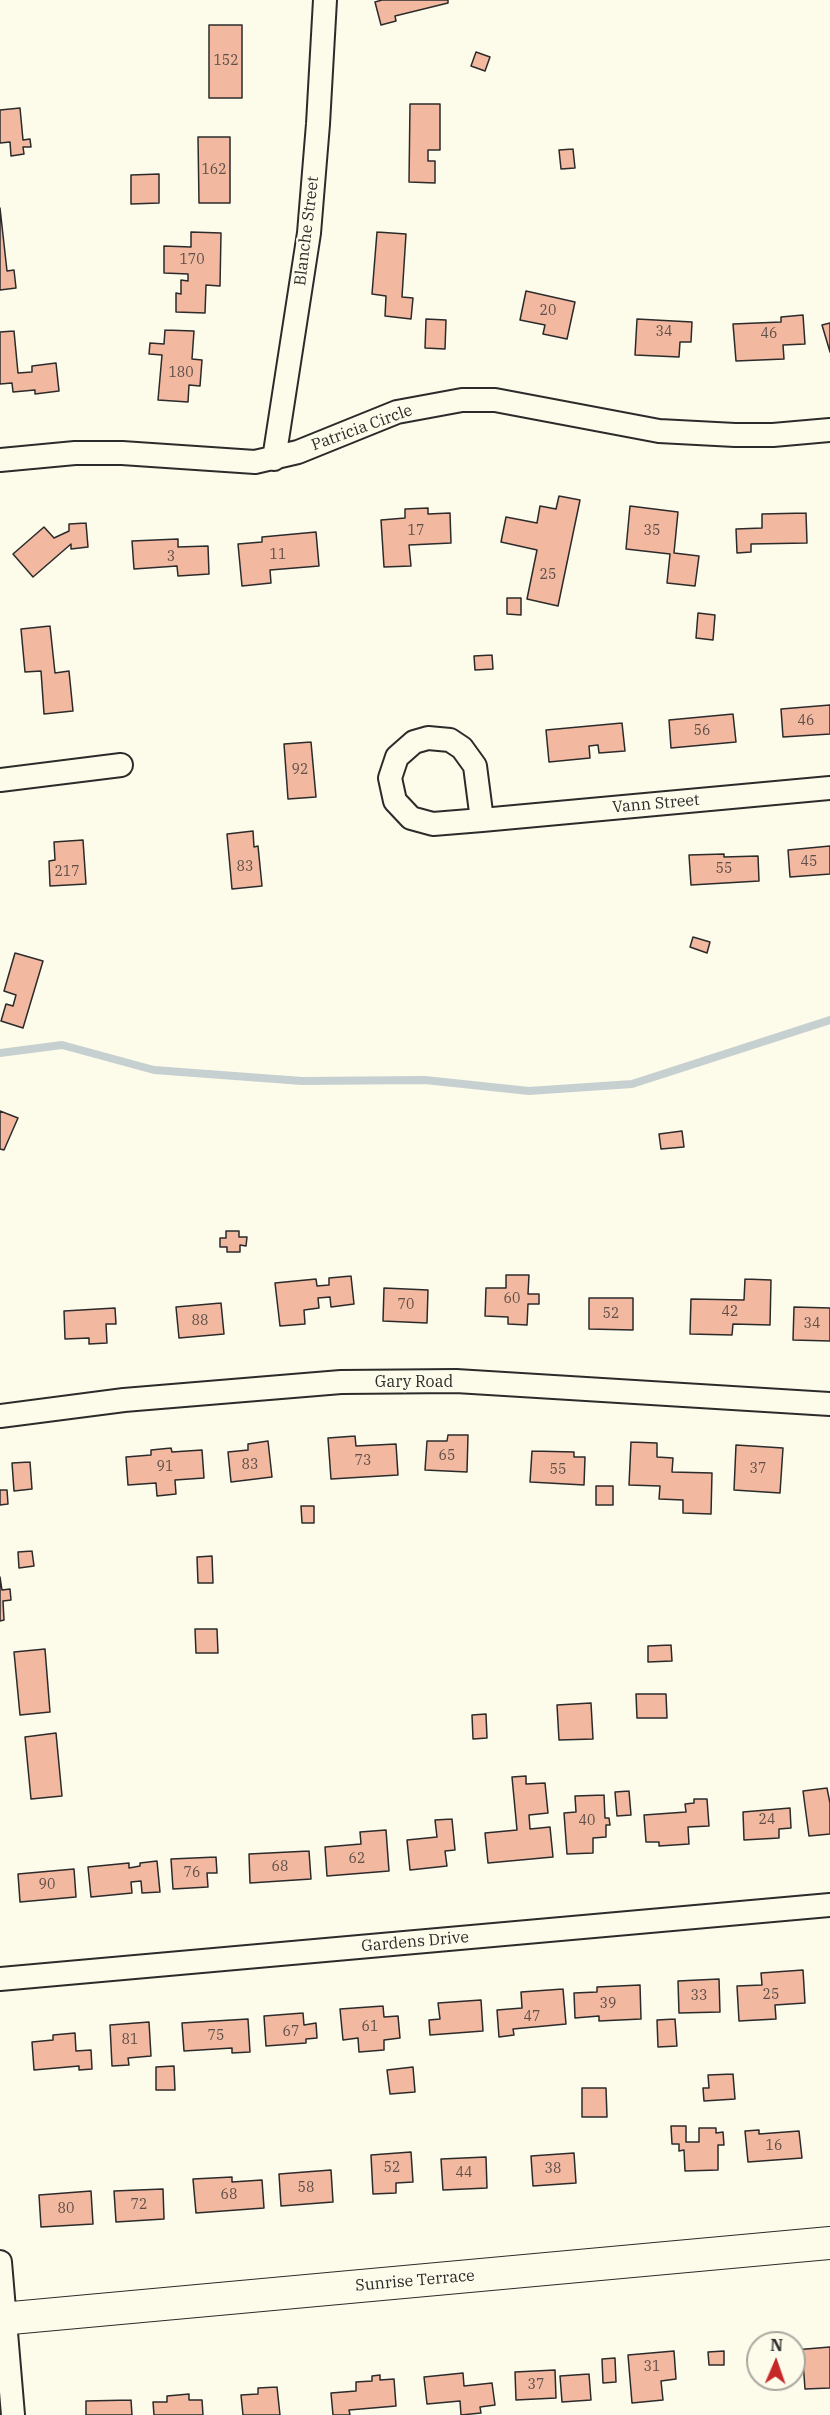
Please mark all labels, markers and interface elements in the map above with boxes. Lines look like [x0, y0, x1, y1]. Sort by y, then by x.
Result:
house number: 152 [213, 53, 239, 69]
house number: 162 [201, 162, 227, 178]
street label: Blanche Street [291, 175, 323, 287]
house number: 170 [179, 252, 205, 268]
house number: 20 [540, 303, 556, 319]
house number: 34 [656, 324, 672, 340]
house number: 46 [761, 326, 777, 342]
house number: 180 [168, 365, 194, 381]
street label: Patricia Circle [309, 401, 415, 455]
house number: 17 [408, 523, 424, 539]
house number: 35 [644, 523, 660, 539]
house number: 11 [270, 547, 286, 563]
house number: 3 [167, 549, 175, 565]
house number: 25 [540, 567, 556, 583]
house number: 46 [798, 713, 814, 729]
house number: 56 [694, 723, 710, 739]
house number: 92 [292, 762, 308, 778]
street label: Vann Street [612, 791, 700, 817]
house number: 45 [801, 854, 817, 870]
house number: 83 [237, 859, 253, 875]
house number: 55 [716, 861, 732, 877]
house number: 217 [54, 864, 80, 880]
house number: 60 [504, 1291, 520, 1307]
house number: 70 [398, 1297, 414, 1313]
house number: 42 [722, 1304, 738, 1320]
house number: 52 [603, 1306, 619, 1322]
house number: 88 [192, 1313, 208, 1329]
house number: 34 [804, 1316, 820, 1332]
street label: Gary Road [375, 1372, 453, 1392]
house number: 65 [439, 1448, 455, 1464]
house number: 73 [355, 1453, 371, 1469]
house number: 83 [242, 1457, 258, 1473]
house number: 91 [157, 1459, 173, 1475]
house number: 37 [750, 1461, 766, 1477]
house number: 55 [550, 1462, 566, 1478]
house number: 24 [759, 1812, 775, 1828]
house number: 40 [579, 1813, 595, 1829]
house number: 62 [349, 1851, 365, 1867]
house number: 68 [272, 1859, 288, 1875]
house number: 76 [184, 1865, 200, 1881]
house number: 90 [39, 1877, 55, 1893]
street label: Gardens Drive [360, 1928, 470, 1956]
house number: 25 [763, 1987, 779, 2003]
house number: 33 [691, 1988, 707, 2004]
house number: 39 [600, 1996, 616, 2012]
house number: 47 [524, 2009, 540, 2025]
house number: 61 [362, 2019, 378, 2035]
house number: 67 [283, 2024, 299, 2040]
house number: 75 [208, 2028, 224, 2044]
house number: 81 [122, 2032, 138, 2048]
house number: 16 [766, 2138, 782, 2154]
house number: 52 [384, 2160, 400, 2176]
house number: 38 [545, 2161, 561, 2177]
house number: 44 [456, 2165, 472, 2181]
house number: 58 [298, 2180, 314, 2196]
house number: 68 [221, 2187, 237, 2203]
house number: 72 [131, 2197, 147, 2213]
house number: 80 [58, 2201, 74, 2217]
street label: Sunrise Terrace [355, 2266, 475, 2296]
north arrow [746, 2331, 806, 2391]
text: N [770, 2335, 783, 2355]
house number: 31 [644, 2359, 660, 2375]
house number: 37 [528, 2377, 544, 2393]

